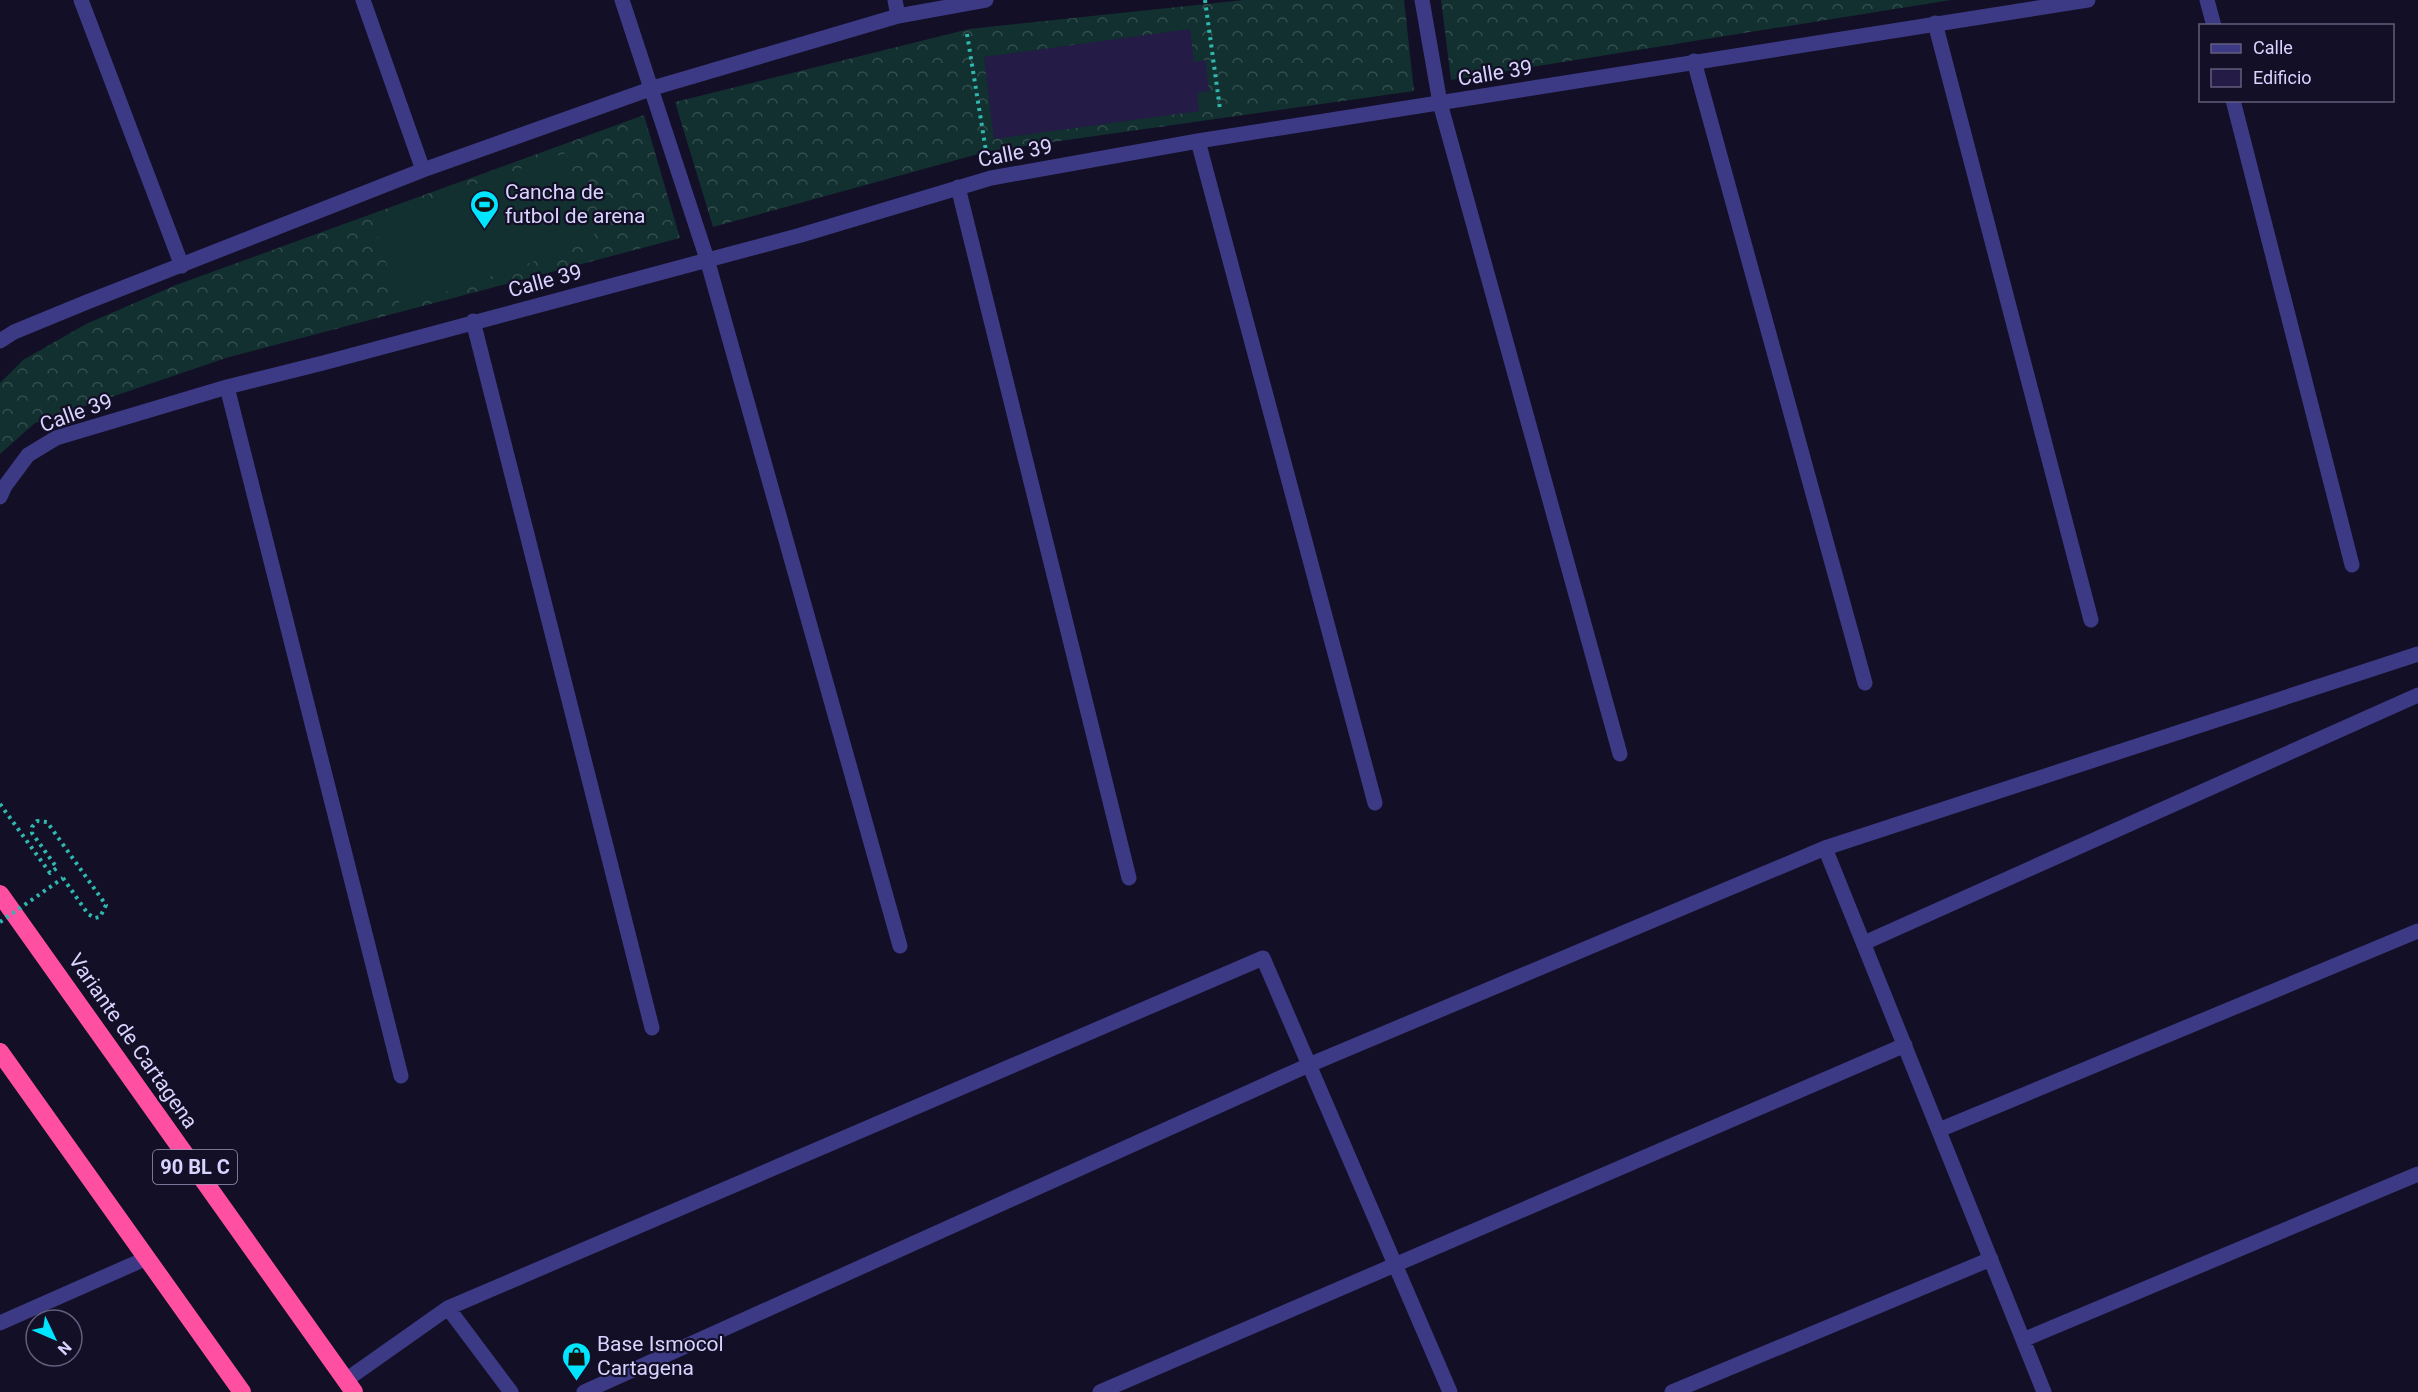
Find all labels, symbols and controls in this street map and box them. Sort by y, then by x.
legend [2199,24,2394,102]
text: Calle [2253,37,2293,58]
street label: Calle 39 [1456,55,1534,91]
text: Edificio [2253,67,2312,88]
street label: Calle 39 [976,134,1054,172]
place label: Cancha de futbol de arena [505,180,646,228]
sports icon: Cancha de futbol de arena [468,188,500,230]
street label: Calle 39 [506,260,584,302]
street label: Calle 39 [37,389,115,437]
street label: Variante de Cartagena [64,949,202,1133]
road number: 90 BL C [153,1150,237,1184]
north arrow [24,1308,84,1368]
place label: Base Ismocol Cartagena [597,1332,724,1380]
text: N [54,1337,75,1359]
shop icon: Base Ismocol Cartagena [560,1340,592,1382]

